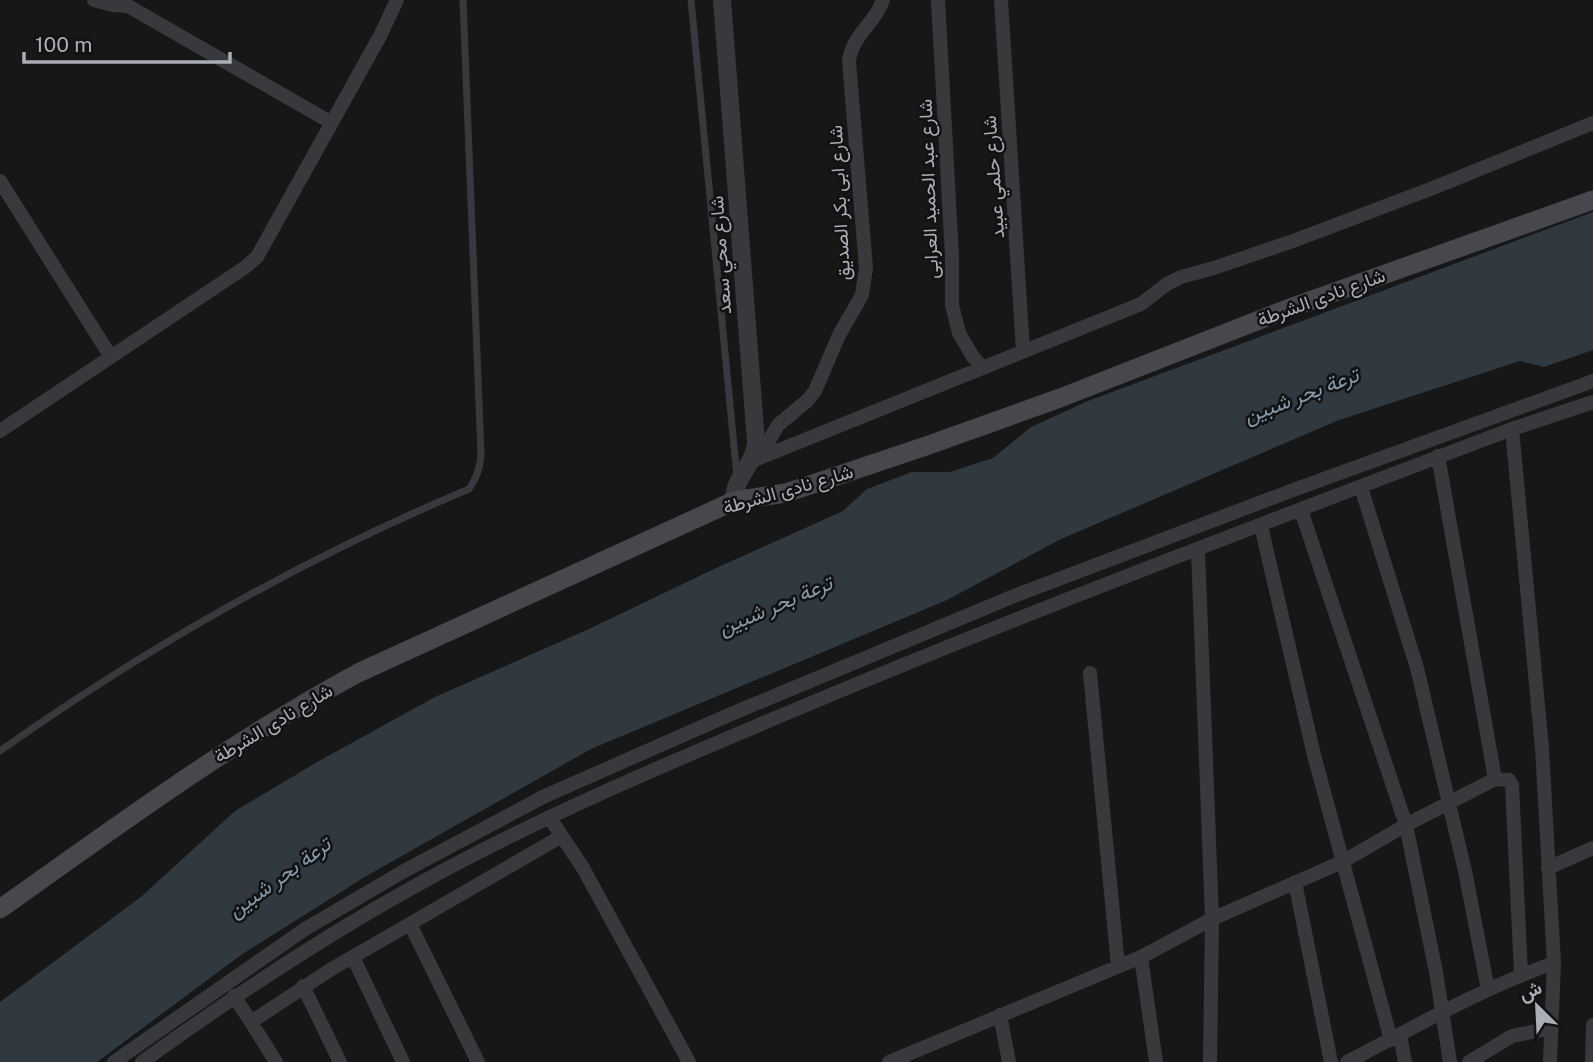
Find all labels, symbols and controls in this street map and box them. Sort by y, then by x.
scale bar [24,21,231,65]
text: 100 m [35,32,92,57]
street label: شارع عبد الحميد العرابى [914,98,944,279]
street label: شارع حلمي عبيد [978,114,1013,239]
street label: شارع ابى بكر الصديق [824,125,856,281]
street label: شارع محي سعد [705,195,740,315]
street label: شارع نادى الشرطة [1254,264,1389,332]
water label: ترعة بحر شبين [1240,361,1365,429]
street label: شارع نادى الشرطة [720,460,856,520]
water label: ترعة بحر شبين [714,569,838,641]
street label: شارع نادى الشرطة [210,679,337,769]
water label: ترعة بحر شبين [223,830,338,923]
north arrow [1502,971,1572,1041]
text: ش [1515,976,1546,1006]

